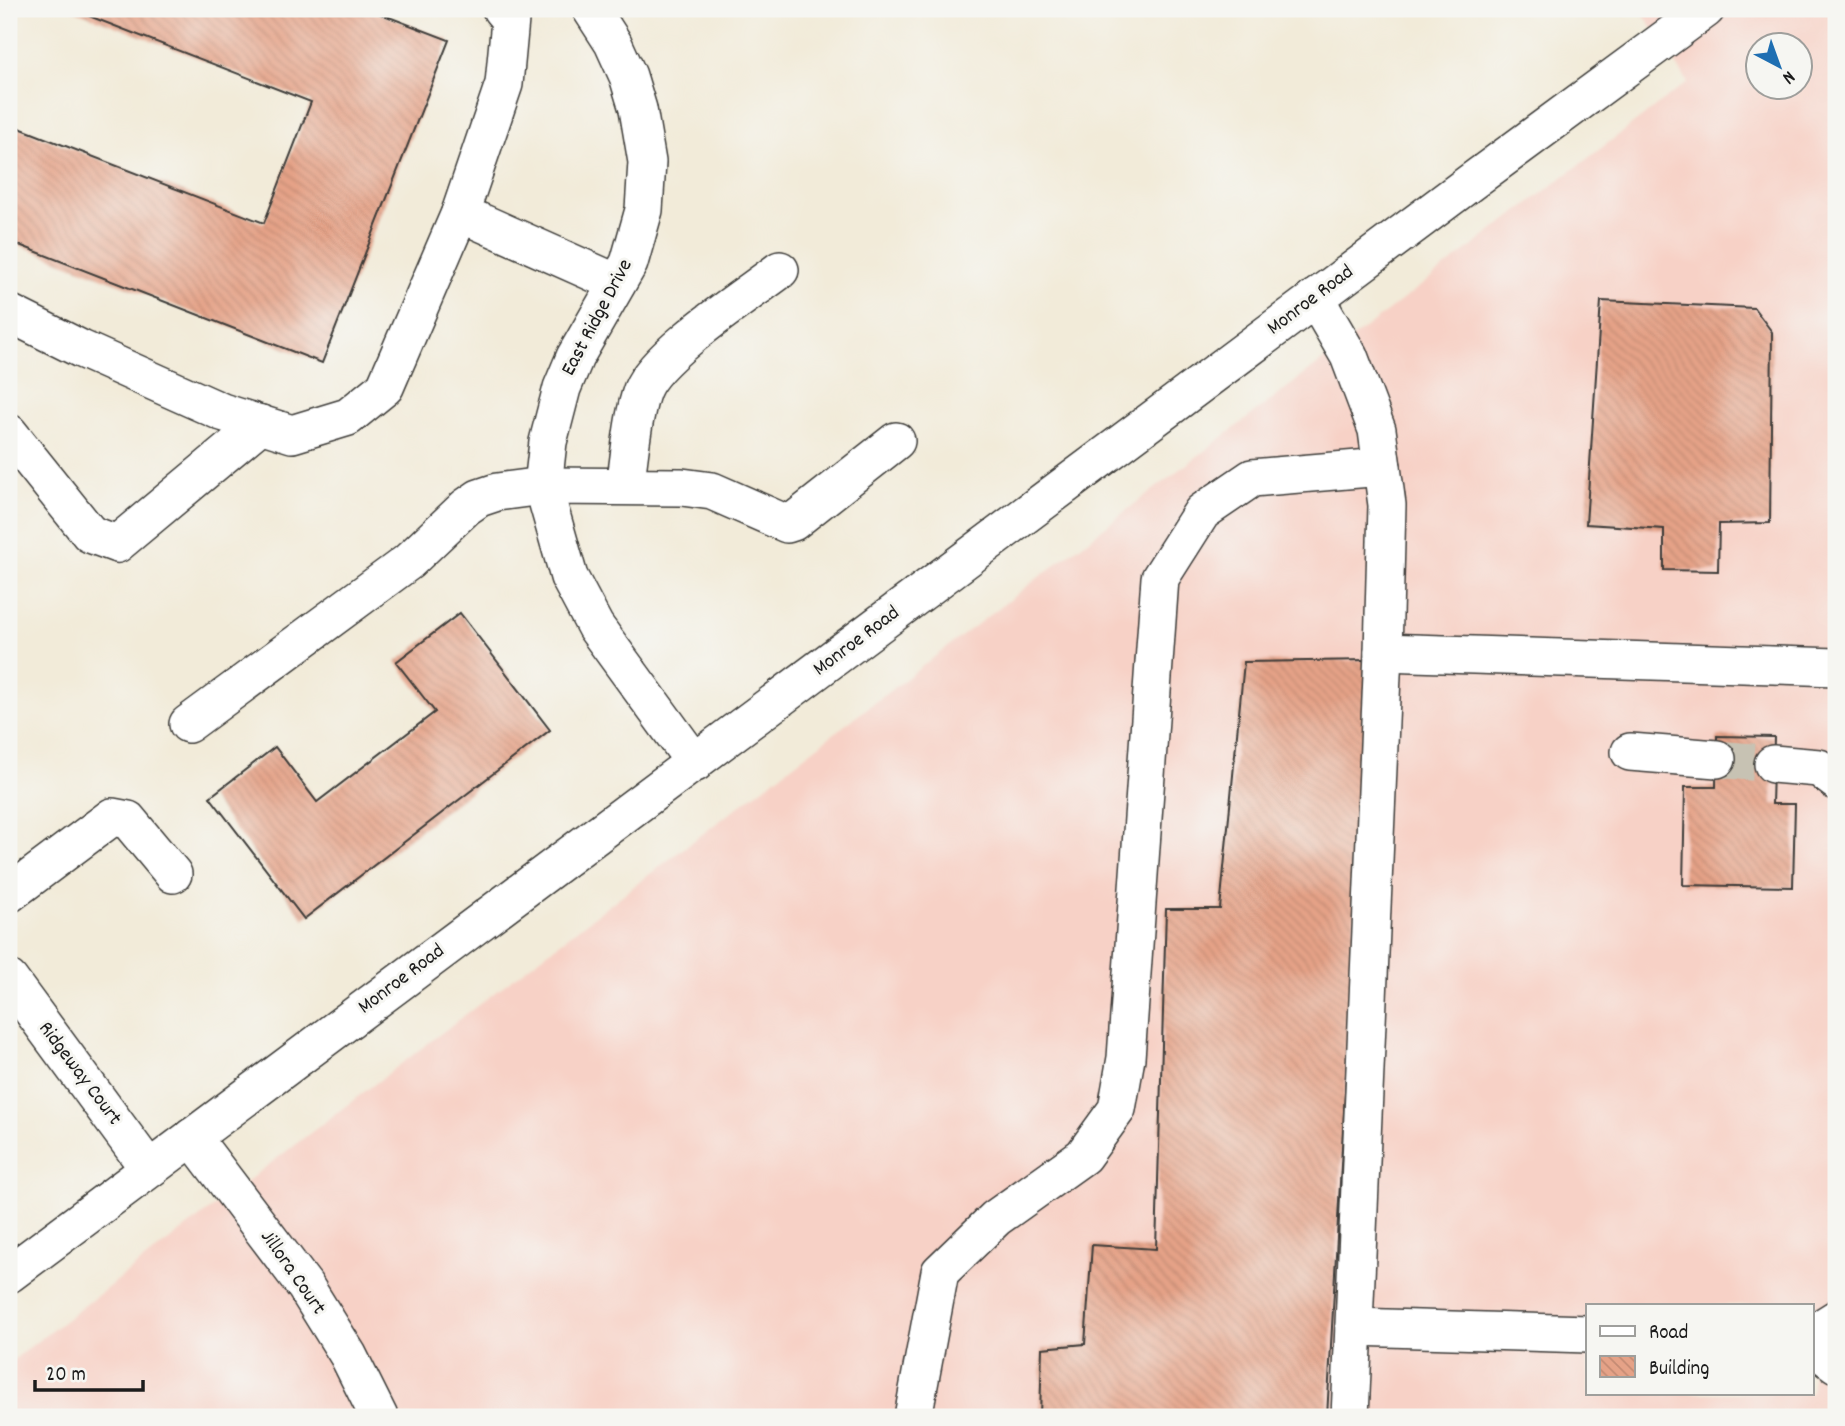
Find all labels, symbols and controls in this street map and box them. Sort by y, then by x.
north arrow [1744,32,1814,102]
text: N [1775,63,1800,89]
street label: East Ridge Drive [555,254,641,382]
street label: Monroe Road [1261,258,1361,344]
street label: Monroe Road [807,599,907,685]
street label: Monroe Road [352,937,452,1023]
street label: Ridgeway Court [30,1016,128,1132]
street label: Jillora Court [252,1224,332,1322]
legend [1586,1304,1814,1394]
text: Road [1649,1319,1688,1349]
scale bar [35,1349,144,1393]
text: Building [1649,1355,1709,1385]
text: 20 m [46,1361,86,1391]

